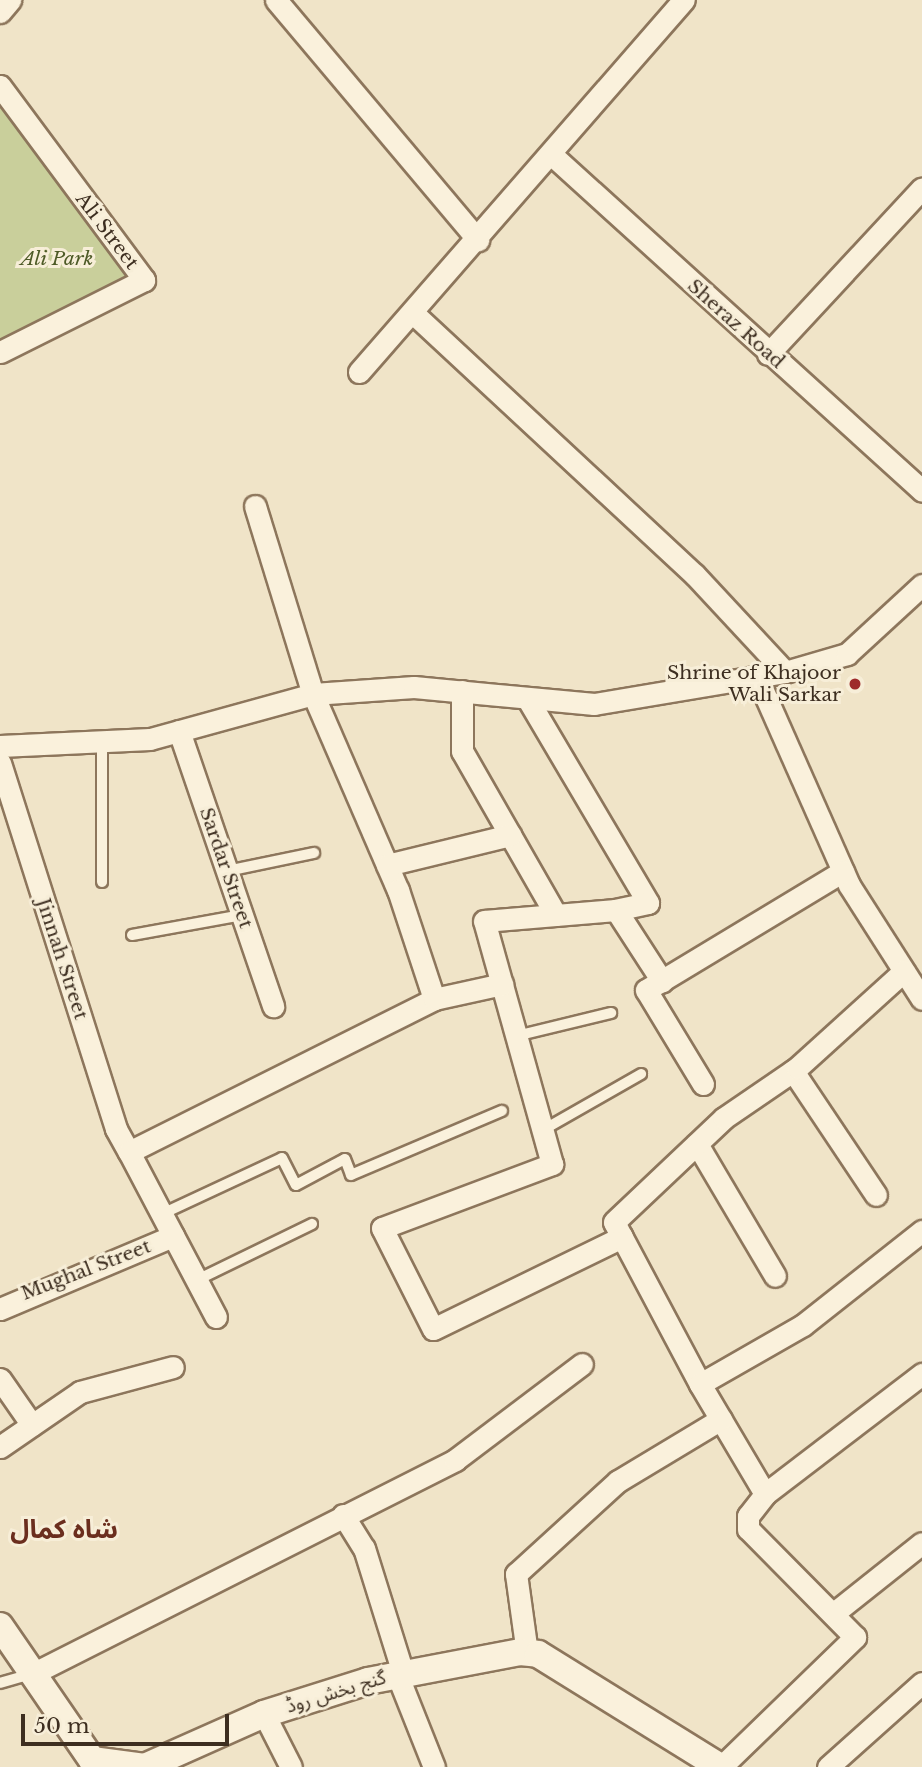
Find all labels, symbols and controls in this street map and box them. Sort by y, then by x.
street label: Ali Street [71,188,143,274]
park label: Ali Park [21,248,93,270]
street label: Sheraz Road [683,275,789,373]
place label: Shrine of Khajoor Wali Sarkar [667,662,841,706]
marker: Shrine of Khajoor Wali Sarkar [847,676,863,692]
street label: Sardar Street [195,804,257,932]
street label: Jinnah Street [32,896,92,1022]
street label: Mughal Street [18,1235,154,1305]
district label: شاہ کمال [10,1514,118,1546]
street label: گنج بخش روڈ [283,1666,389,1718]
scale bar [24,1700,233,1744]
text: 50 m [34,1713,89,1739]

